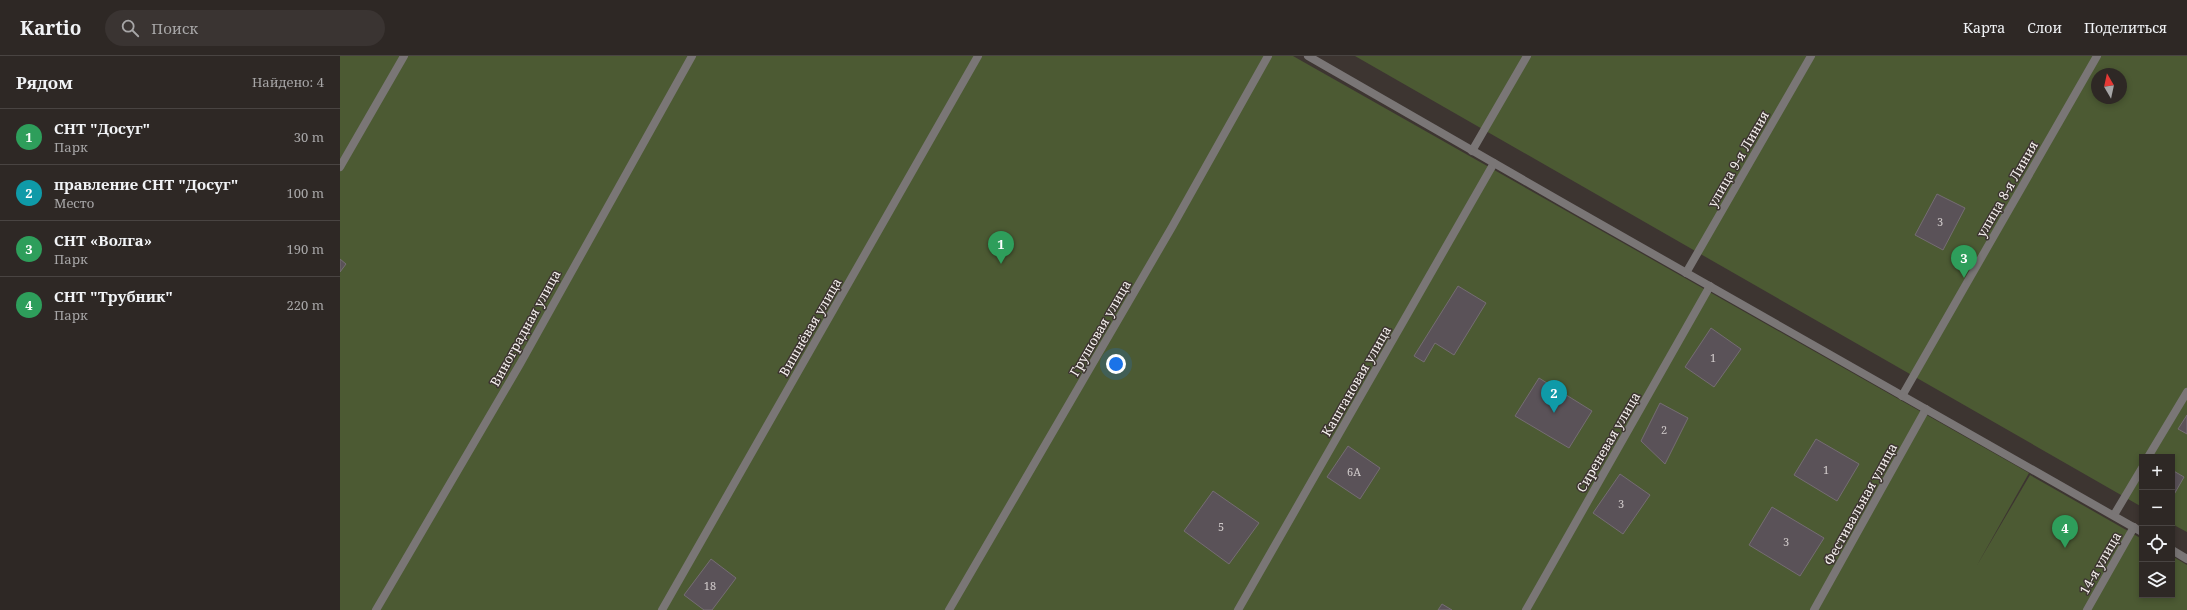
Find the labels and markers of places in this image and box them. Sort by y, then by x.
pin: 1 [988,231,1014,264]
pin: 3 [1951,245,1977,278]
pin: 2 [1541,380,1567,413]
pin: 4 [2052,515,2078,548]

